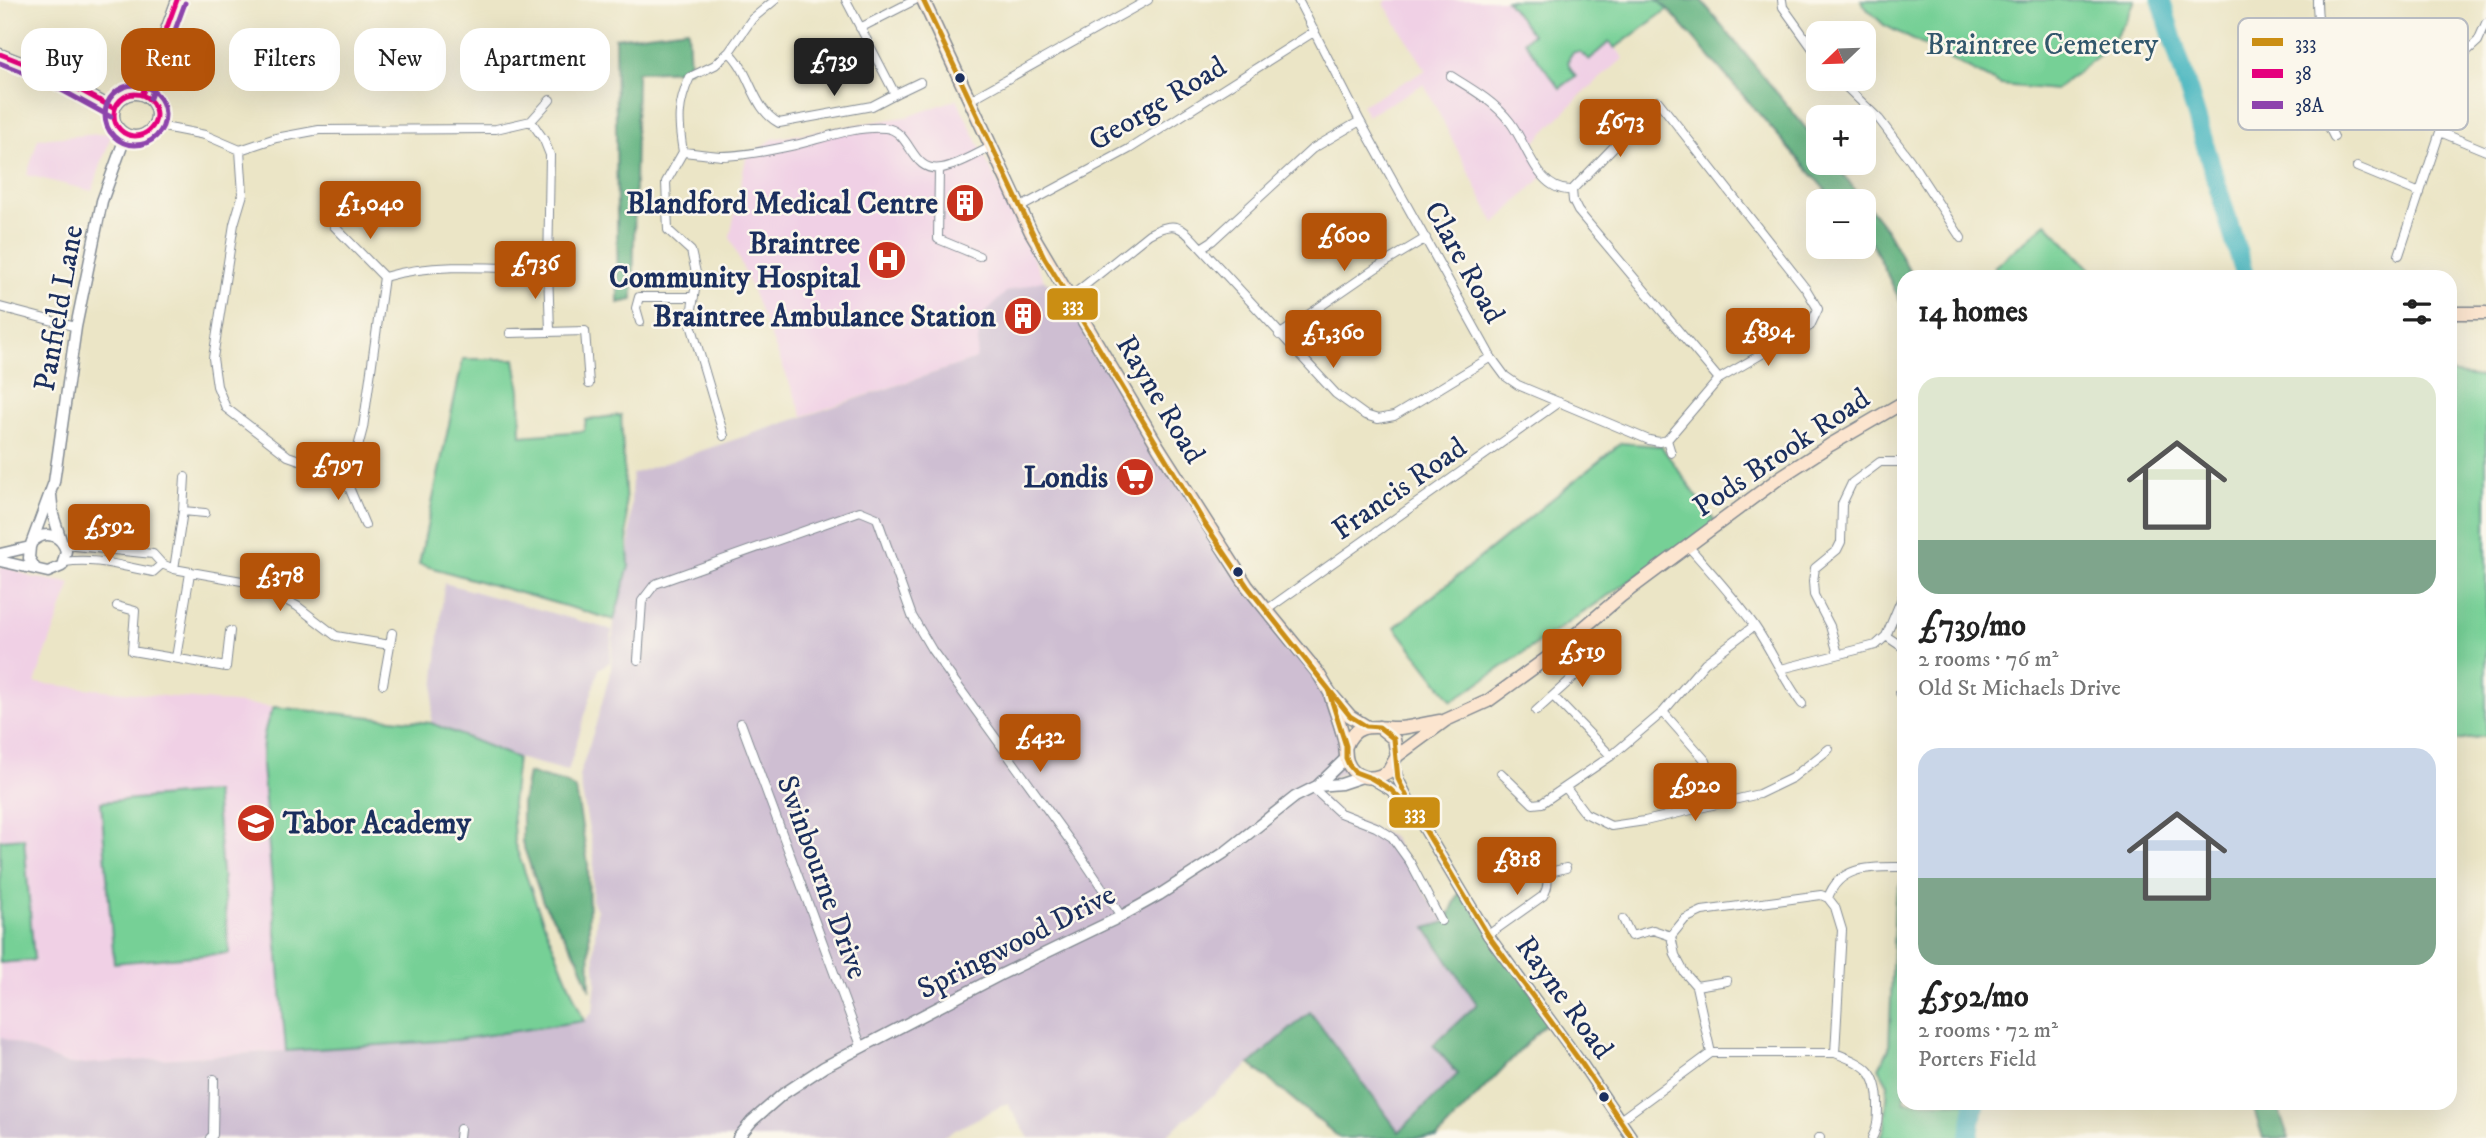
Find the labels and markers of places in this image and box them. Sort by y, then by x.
pin: £739 [793,38,875,98]
unlabelled marker [953,71,967,85]
pin: £673 [1579,100,1661,159]
pin: £1,040 [313,182,427,241]
building icon: Blandford Medical Centre [944,182,986,224]
place label: Blandford Medical Centre [626,186,939,223]
pin: £600 [1303,214,1385,273]
place label: Braintree Community Hospital [609,226,861,297]
hospital icon: Braintree Community Hospital [866,239,908,281]
pin: £736 [494,242,576,301]
building icon: Braintree Ambulance Station [1002,295,1044,337]
place label: Braintree Ambulance Station [653,299,996,336]
pin: £894 [1727,308,1809,368]
pin: £1,360 [1276,310,1390,370]
pin: £797 [297,442,379,502]
supermarket icon: Londis [1114,456,1156,498]
place label: Londis [1023,460,1108,497]
pin: £592 [68,504,150,564]
pin: £378 [239,554,321,613]
unlabelled marker [1231,565,1245,579]
pin: £519 [1541,630,1623,689]
pin: £432 [999,714,1081,774]
pin: £920 [1654,764,1736,823]
school or university icon: Tabor Academy [235,802,277,844]
place label: Tabor Academy [282,806,471,843]
pin: £818 [1476,838,1558,897]
unlabelled marker [1597,1090,1611,1104]

